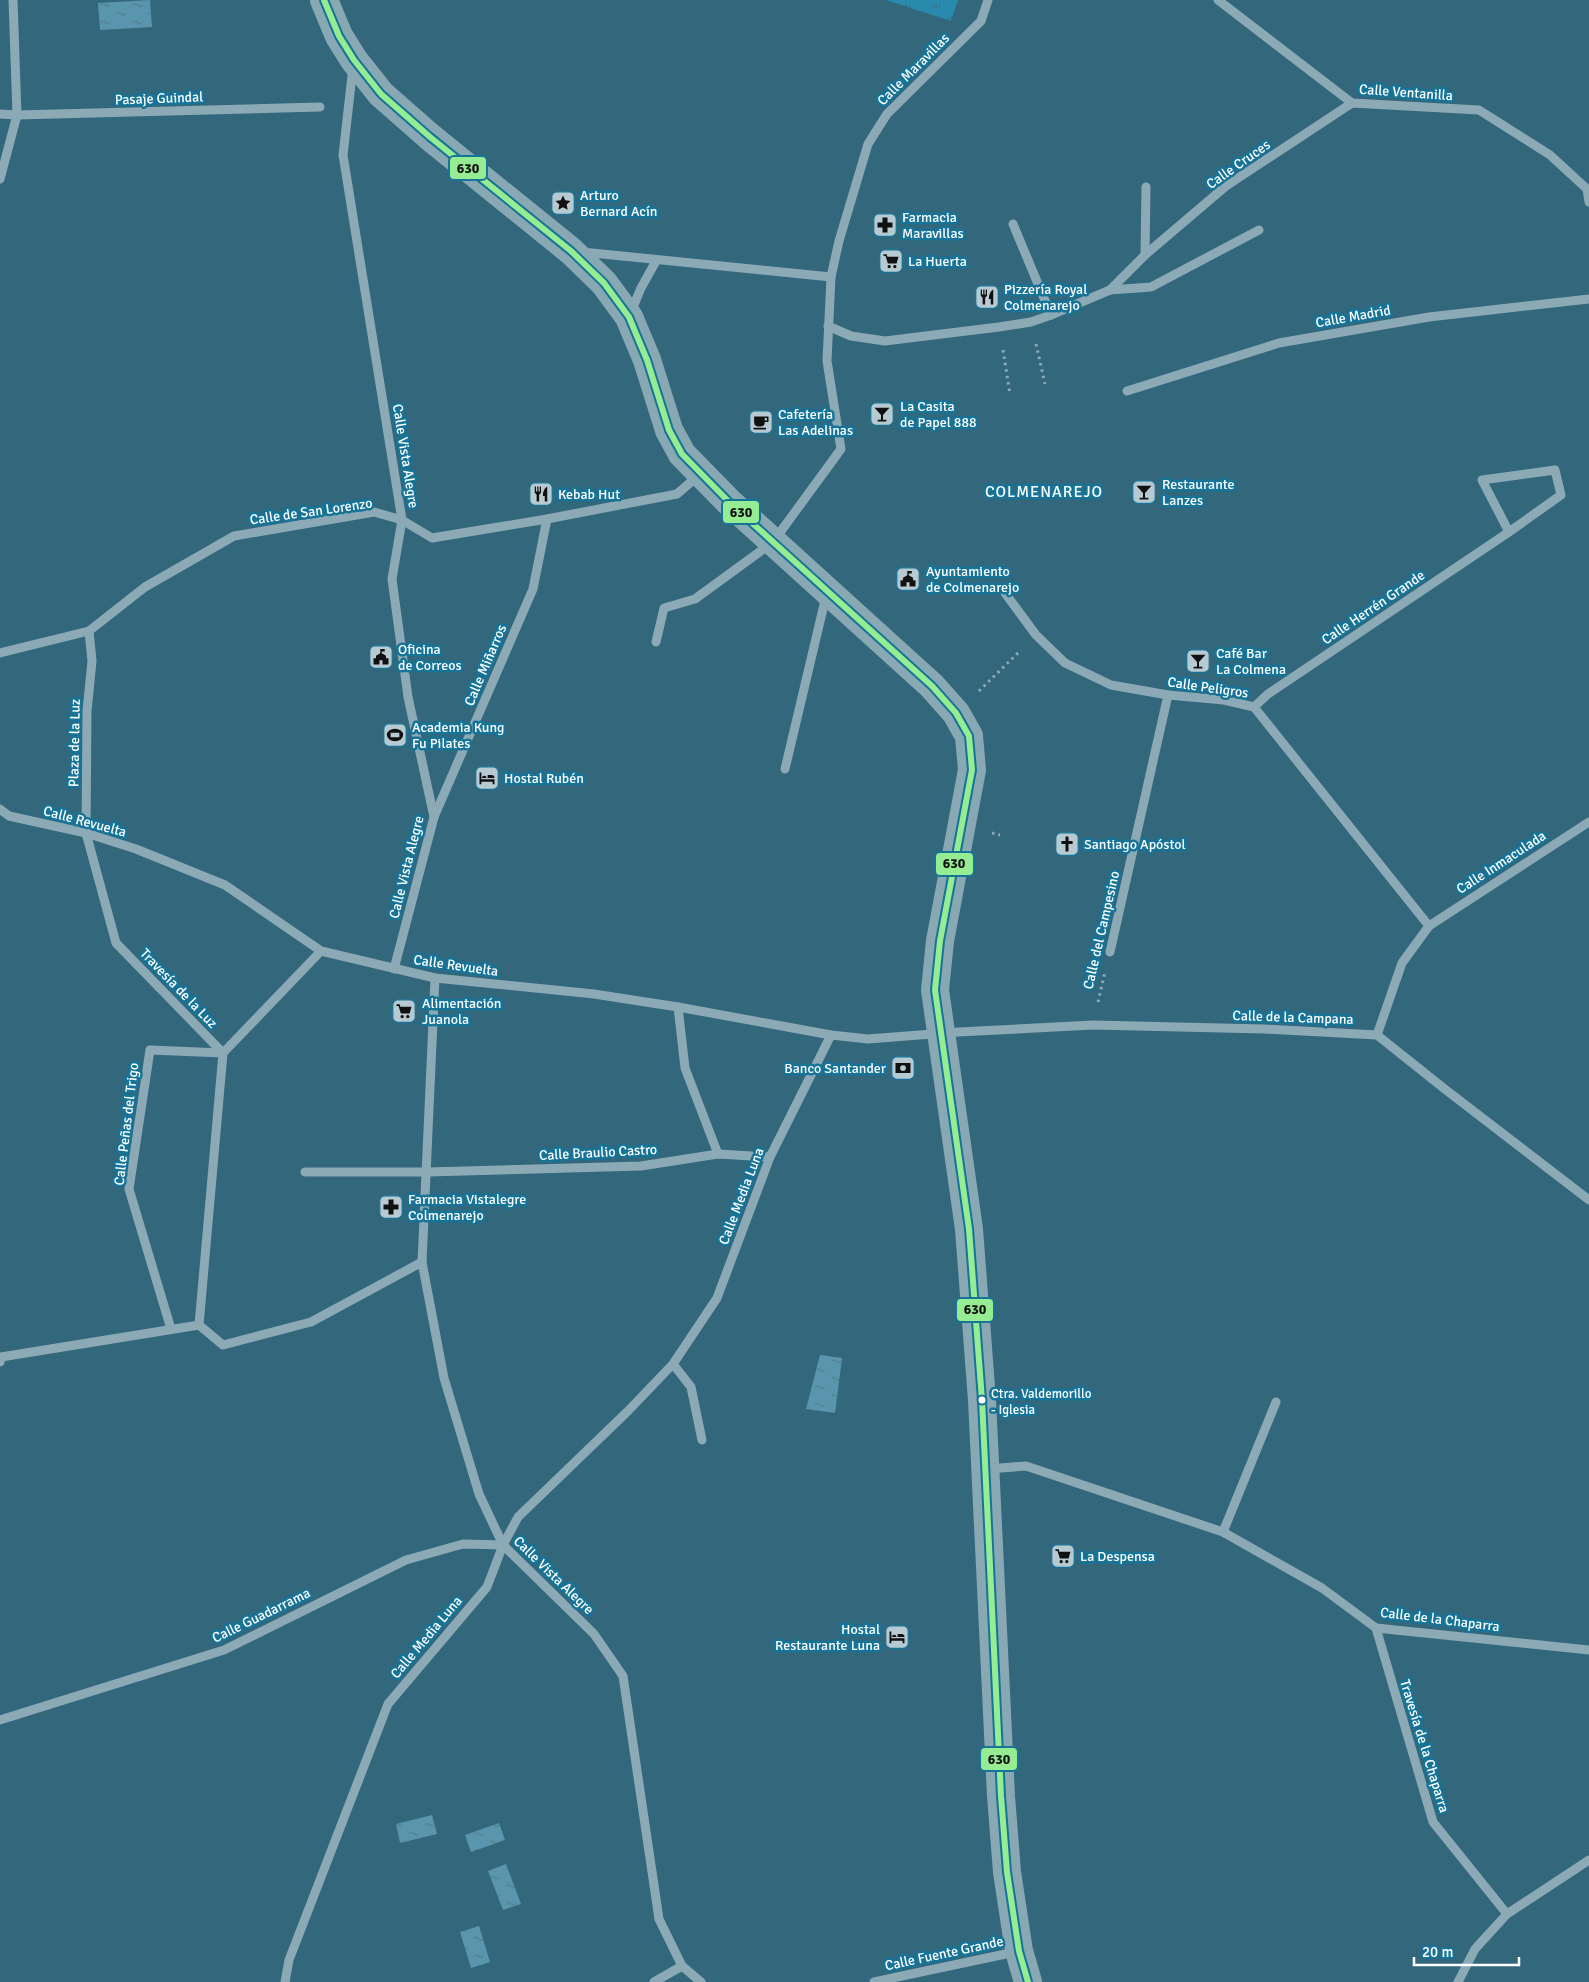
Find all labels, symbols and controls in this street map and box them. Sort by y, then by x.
street label: Calle Maravillas [874,30,953,109]
street label: Calle Ventanilla [1358,81,1453,104]
street label: Pasaje Guindal [114,88,204,109]
street label: Calle Cruces [1203,136,1274,193]
line badge: 630 [449,156,487,180]
text: 630 [457,160,480,177]
place label: Arturo Bernard Acín [580,187,658,220]
place icon: Arturo Bernard Acín [550,190,576,216]
place label: Farmacia Maravillas [902,209,964,242]
pharmacy icon: Farmacia Maravillas [872,212,898,238]
supermarket icon: La Huerta [878,248,904,274]
place label: La Huerta [908,253,967,270]
place label: Pizzería Royal Colmenarejo [1004,281,1087,314]
restaurant icon: Pizzería Royal Colmenarejo [974,284,1000,310]
street label: Calle Madrid [1314,302,1392,331]
place label: La Casita de Papel 888 [900,398,977,431]
bar icon: La Casita de Papel 888 [869,401,895,427]
street label: Calle Vista Alegre [389,403,422,509]
place label: Cafetería Las Adelinas [778,406,853,439]
cafe icon: Cafetería Las Adelinas [748,409,774,435]
place label: Restaurante Lanzes [1162,476,1235,509]
bar icon: Restaurante Lanzes [1131,479,1157,505]
restaurant icon: Kebab Hut [528,481,554,507]
district label: COLMENAREJO [985,482,1103,502]
place label: Kebab Hut [558,486,620,503]
street label: Calle de San Lorenzo [249,494,373,529]
line badge: 630 [722,500,760,524]
text: 630 [730,504,753,521]
place label: Ayuntamiento de Colmenarejo [926,563,1019,596]
public building icon: Ayuntamiento de Colmenarejo [895,566,921,592]
street label: Calle Herrén Grande [1318,567,1428,648]
street label: Calle Miñarros [461,622,510,708]
place label: Oficina de Correos [398,641,462,674]
public building icon: Oficina de Correos [368,644,394,670]
place label: Café Bar La Colmena [1216,645,1286,678]
bar icon: Café Bar La Colmena [1185,648,1211,674]
street label: Calle Peligros [1166,673,1249,702]
street label: Plaza de la Luz [65,699,84,787]
place label: Academia Kung Fu Pilates [412,719,504,752]
sports icon: Academia Kung Fu Pilates [382,722,408,748]
hotel icon: Hostal Rubén [474,765,500,791]
place label: Hostal Rubén [504,770,584,787]
street label: Calle Revuelta [41,802,128,841]
street label: Calle Vista Alegre [386,814,427,920]
street label: Calle Inmaculada [1453,827,1549,898]
church icon: Santiago Apóstol [1054,831,1080,857]
place label: Santiago Apóstol [1084,836,1186,853]
line badge: 630 [935,852,974,876]
text: 630 [943,855,966,872]
street label: Calle del Campesino [1080,869,1123,991]
street label: Travesía de la Luz [136,945,221,1032]
street label: Calle Revuelta [412,951,499,980]
place label: Alimentación Juanola [422,995,501,1028]
supermarket icon: Alimentación Juanola [391,998,417,1024]
street label: Calle de la Campana [1232,1007,1354,1028]
bank icon: Banco Santander [890,1055,916,1081]
place label: Banco Santander [784,1060,887,1077]
street label: Calle Peñas del Trigo [111,1062,142,1186]
street label: Calle Braulio Castro [538,1141,658,1164]
street label: Calle Media Luna [715,1145,768,1247]
place label: Farmacia Vistalegre Colmenarejo [408,1191,526,1224]
pharmacy icon: Farmacia Vistalegre Colmenarejo [378,1194,404,1220]
line badge: 630 [956,1298,994,1322]
text: 630 [964,1301,987,1318]
place label: Ctra. Valdemorillo - Iglesia [991,1386,1092,1418]
marker: Ctra. Valdemorillo - Iglesia [977,1395,987,1405]
street label: Calle Vista Alegre [510,1533,597,1618]
supermarket icon: La Despensa [1050,1543,1076,1569]
place label: La Despensa [1080,1548,1155,1565]
street label: Calle Guadarrama [209,1584,313,1647]
street label: Calle Media Luna [387,1593,466,1682]
street label: Calle de la Chaparra [1379,1604,1501,1635]
place label: Hostal Restaurante Luna [775,1621,880,1654]
hotel icon: Hostal Restaurante Luna [884,1624,910,1650]
street label: Travesía de la Chaparra [1396,1678,1453,1815]
line badge: 630 [980,1747,1018,1771]
text: 630 [988,1751,1011,1768]
street label: Calle Fuente Grande [883,1933,1005,1974]
scale bar [1414,1934,1519,1966]
text: 20 m [1422,1943,1453,1961]

